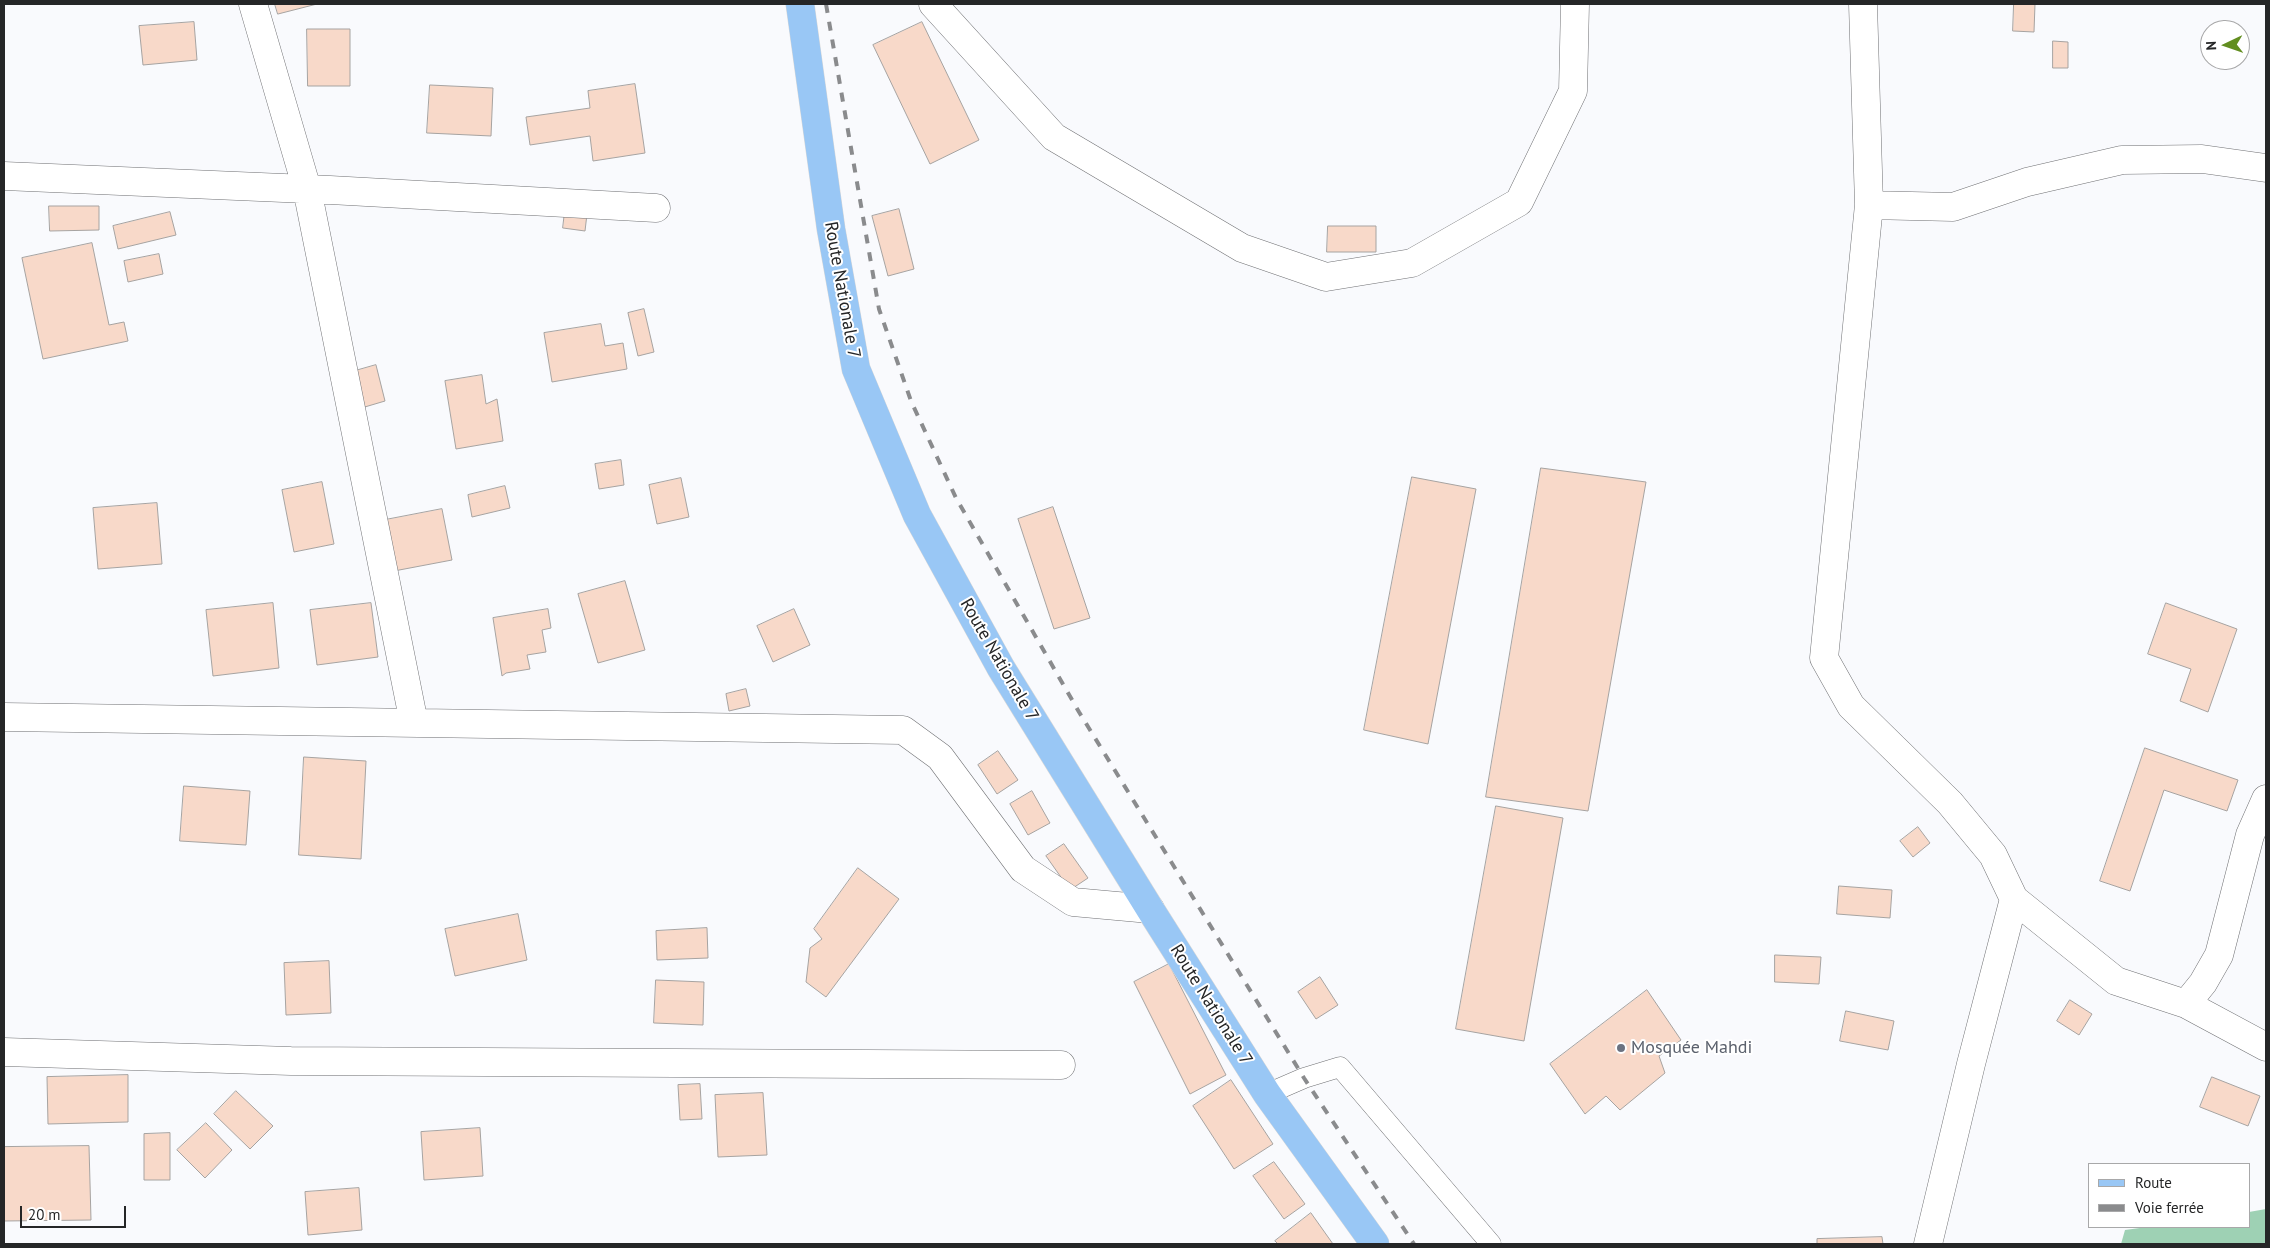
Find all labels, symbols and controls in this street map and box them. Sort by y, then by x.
north arrow [2200,20,2250,70]
text: N [2202,41,2220,51]
street label: Route Nationale 7 [819,220,865,360]
street label: Route Nationale 7 [955,595,1043,725]
street label: Route Nationale 7 [1165,941,1257,1069]
place label: Mosquée Mahdi [1631,1037,1752,1059]
marker: Mosquée Mahdi [1615,1042,1627,1054]
legend [2088,1163,2250,1228]
text: Route [2135,1173,2172,1192]
scale bar [22,1196,129,1228]
text: Voie ferrée [2135,1198,2204,1217]
text: 20 m [28,1205,61,1224]

